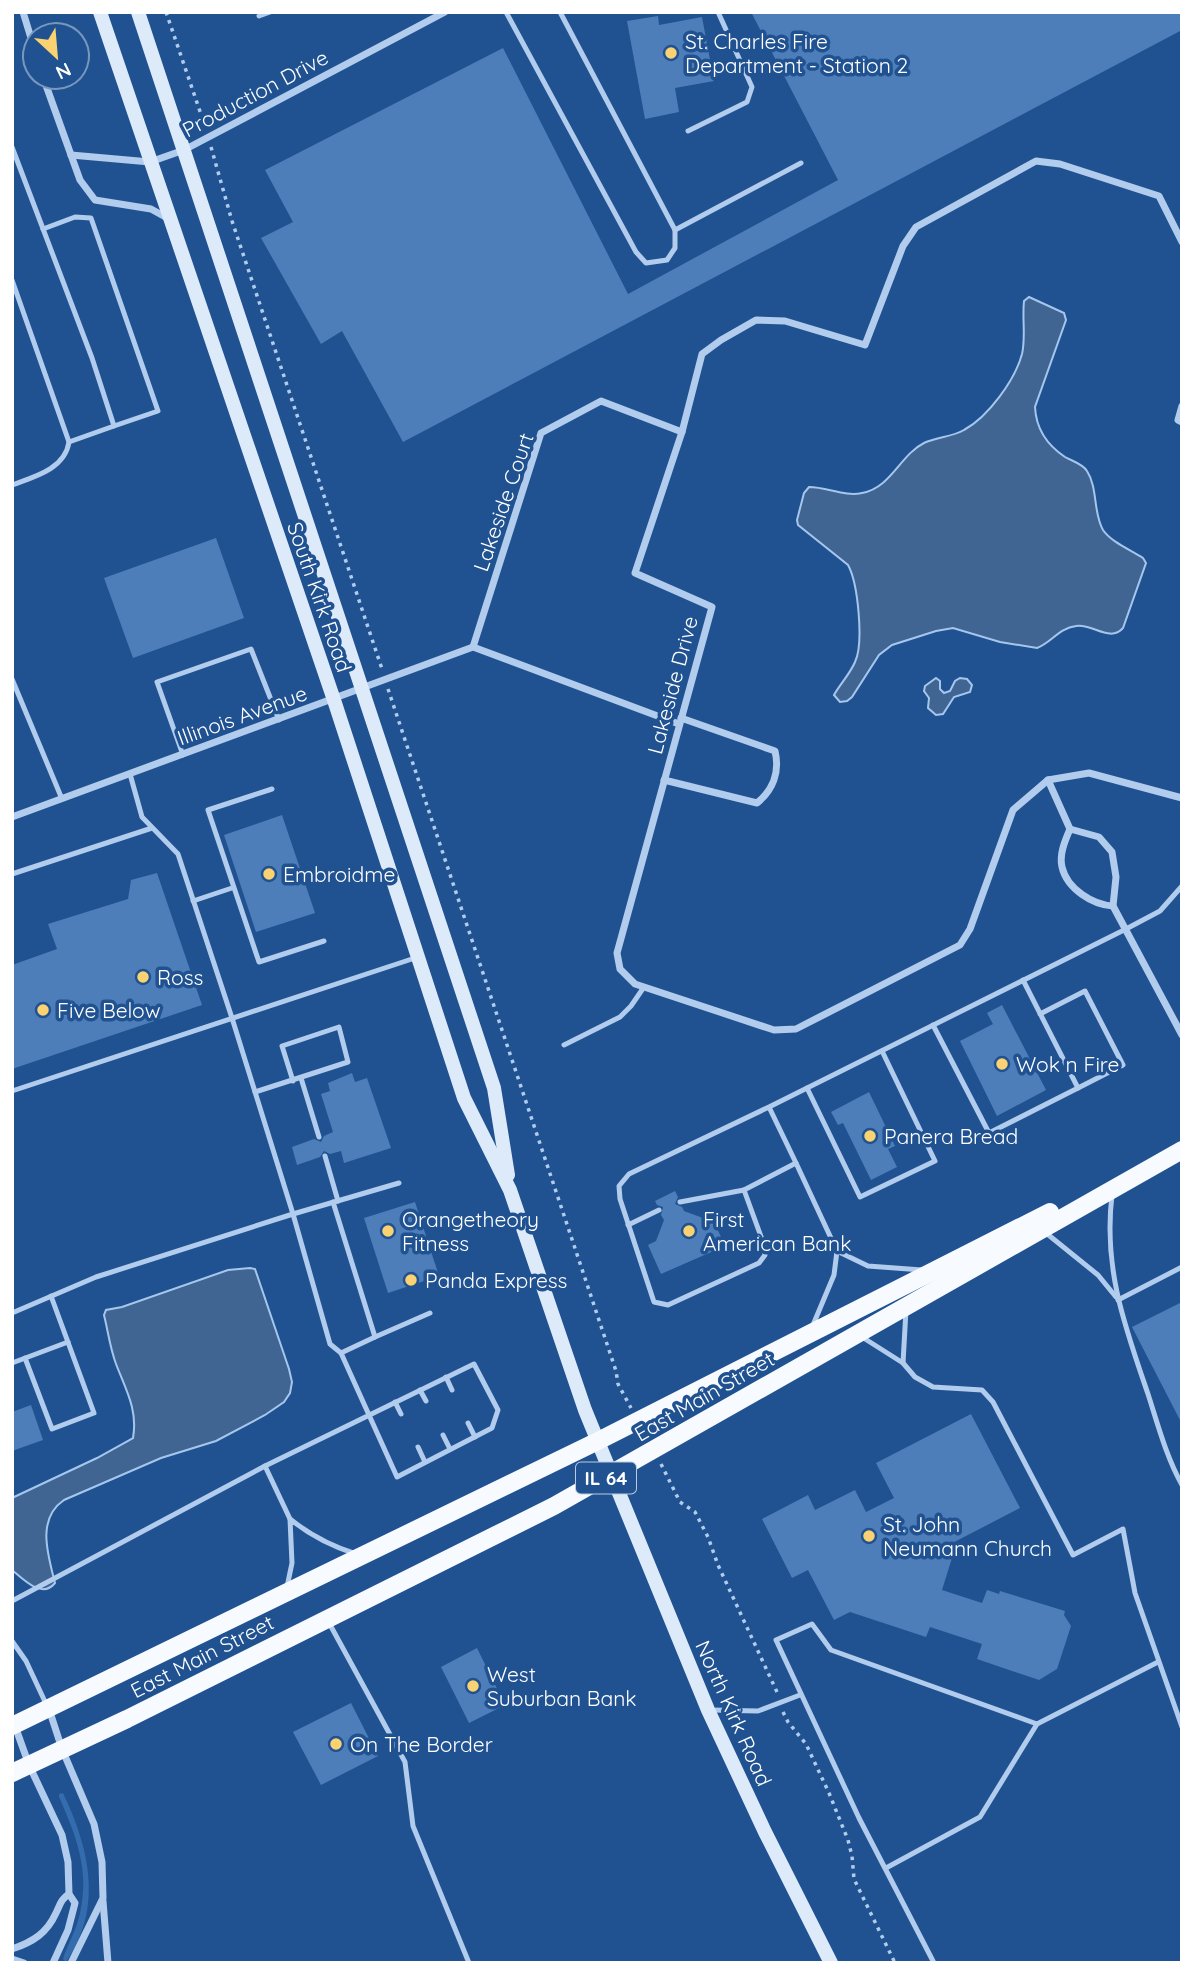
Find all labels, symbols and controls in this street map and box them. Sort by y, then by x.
north arrow [21,21,91,91]
place label: St. Charles Fire Department - Station 2 [685,28,908,78]
street label: Production Drive [178,44,332,142]
marker: St. Charles Fire Department - Station 2 [663,45,679,61]
text: N [52,57,75,85]
street label: Lakeside Court [467,429,539,575]
street label: South Kirk Road [282,519,358,675]
street label: Lakeside Drive [641,613,703,757]
street label: Illinois Avenue [174,680,310,750]
place label: Embroidme [283,861,395,887]
marker: Embroidme [261,866,277,882]
place label: Ross [157,964,203,990]
marker: Ross [135,969,151,985]
place label: Five Below [57,997,161,1023]
marker: Five Below [35,1002,51,1018]
place label: Wok n Fire [1016,1051,1119,1077]
marker: Wok n Fire [994,1056,1010,1072]
place label: Panera Bread [884,1123,1018,1149]
marker: Panera Bread [862,1128,878,1144]
place label: Orangetheory Fitness [402,1206,539,1256]
place label: First American Bank [703,1206,851,1256]
marker: Orangetheory Fitness [380,1223,396,1239]
marker: First American Bank [681,1223,697,1239]
place label: Panda Express [425,1267,567,1293]
marker: Panda Express [403,1272,419,1288]
street label: East Main Street [629,1345,779,1447]
road number: IL 64 [576,1462,636,1494]
place label: St. John Neumann Church [883,1511,1052,1561]
marker: St. John Neumann Church [861,1528,877,1544]
street label: East Main Street [126,1609,278,1703]
street label: North Kirk Road [690,1636,778,1790]
place label: West Suburban Bank [487,1661,637,1711]
marker: West Suburban Bank [465,1678,481,1694]
place label: On The Border [350,1731,493,1757]
marker: On The Border [328,1736,344,1752]

